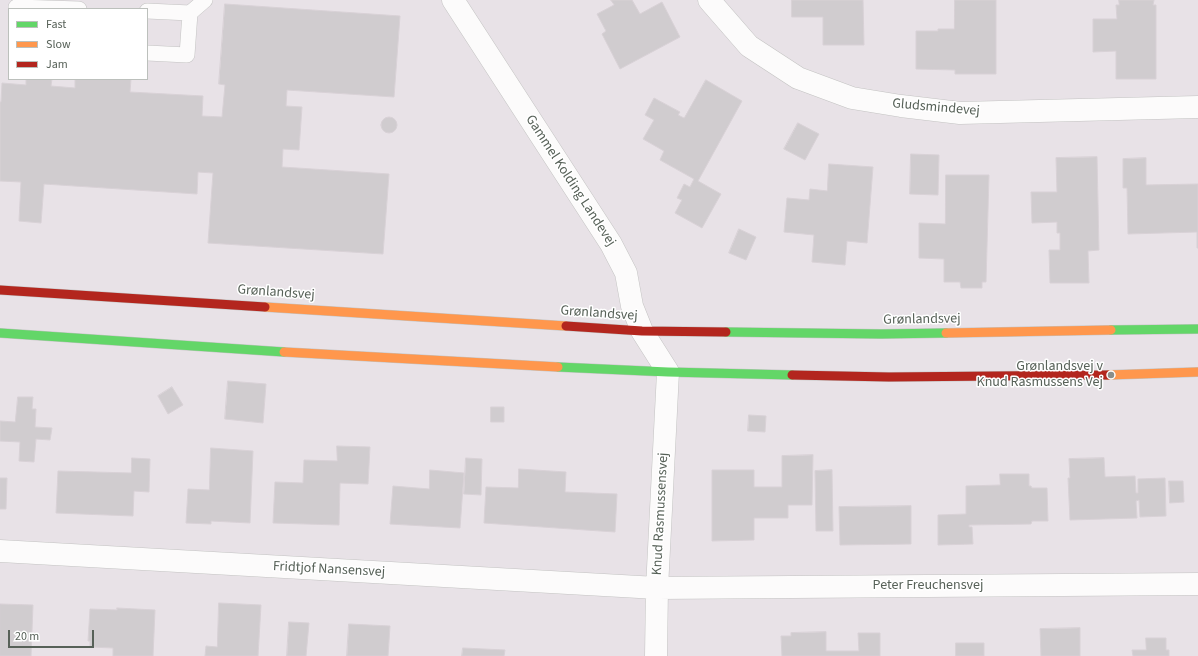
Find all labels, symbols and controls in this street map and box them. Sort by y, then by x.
legend [8,8,148,80]
text: Fast [46,16,66,33]
text: Slow [46,36,71,53]
text: Jam [46,56,68,73]
street label: Gludsmindevej [892,96,980,120]
street label: Gammel Kolding Landevej [521,112,619,250]
street label: Grønlandsvej [237,282,315,304]
street label: Grønlandsvej [560,303,638,325]
street label: Grønlandsvej [883,311,961,329]
place label: Grønlandsvej v Knud Rasmussens Vej [977,359,1103,392]
marker: Grønlandsvej v Knud Rasmussens Vej [1106,370,1116,380]
street label: Knud Rasmussensvej [649,452,673,576]
street label: Fridtjof Nansensvej [272,559,386,581]
street label: Peter Freuchensvej [873,578,983,594]
scale bar [10,622,96,648]
text: 20 m [15,628,39,645]

